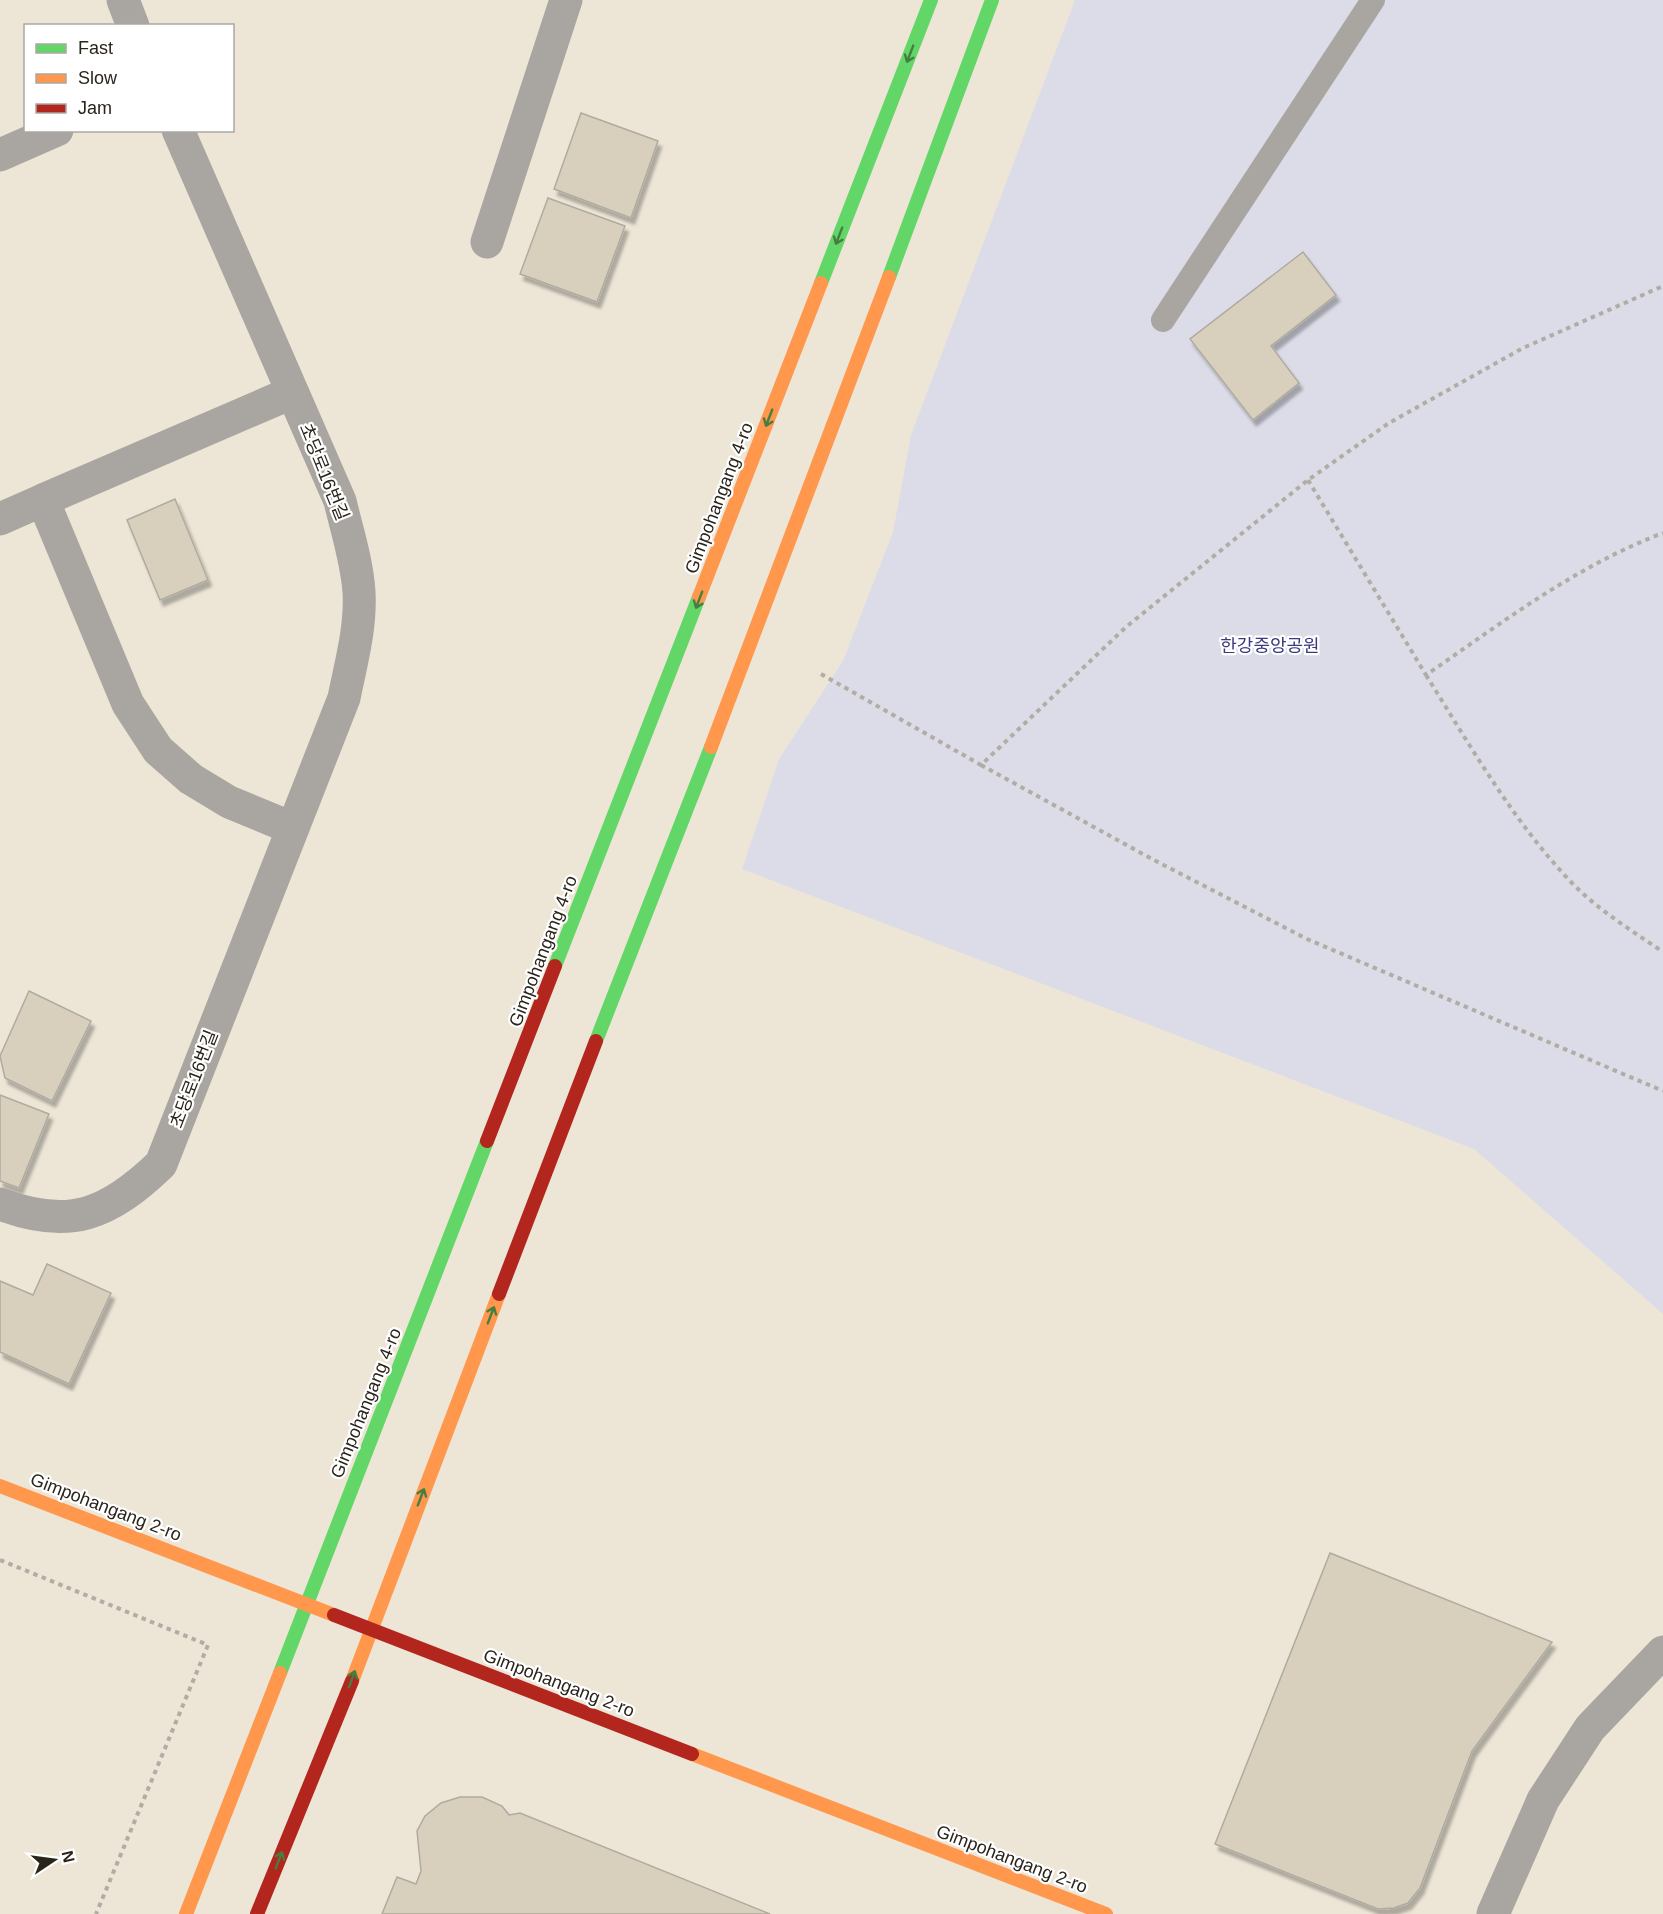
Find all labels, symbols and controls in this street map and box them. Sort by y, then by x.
legend [24,24,234,132]
text: Fast [78,38,113,58]
one-way arrow [904,45,915,63]
text: Slow [78,68,118,88]
text: Jam [78,98,112,118]
one-way arrow [833,226,844,245]
one-way arrow [763,408,774,427]
street label: Gimpohangang 4-ro [681,420,757,576]
street label: 초당로16번길 [295,421,353,523]
one-way arrow [693,590,704,609]
park label: 한강중앙공원 [1220,636,1320,656]
street label: Gimpohangang 4-ro [505,873,581,1029]
street label: 초당로16번길 [166,1027,222,1131]
one-way arrow [486,1306,497,1324]
street label: Gimpohangang 4-ro [327,1325,405,1481]
street label: Gimpohangang 2-ro [28,1469,184,1545]
one-way arrow [417,1488,428,1507]
street label: Gimpohangang 2-ro [481,1645,637,1721]
one-way arrow [348,1670,359,1689]
street label: Gimpohangang 2-ro [934,1821,1090,1897]
north arrow [24,1830,84,1890]
text: N [59,1849,78,1864]
one-way arrow [274,1851,285,1870]

